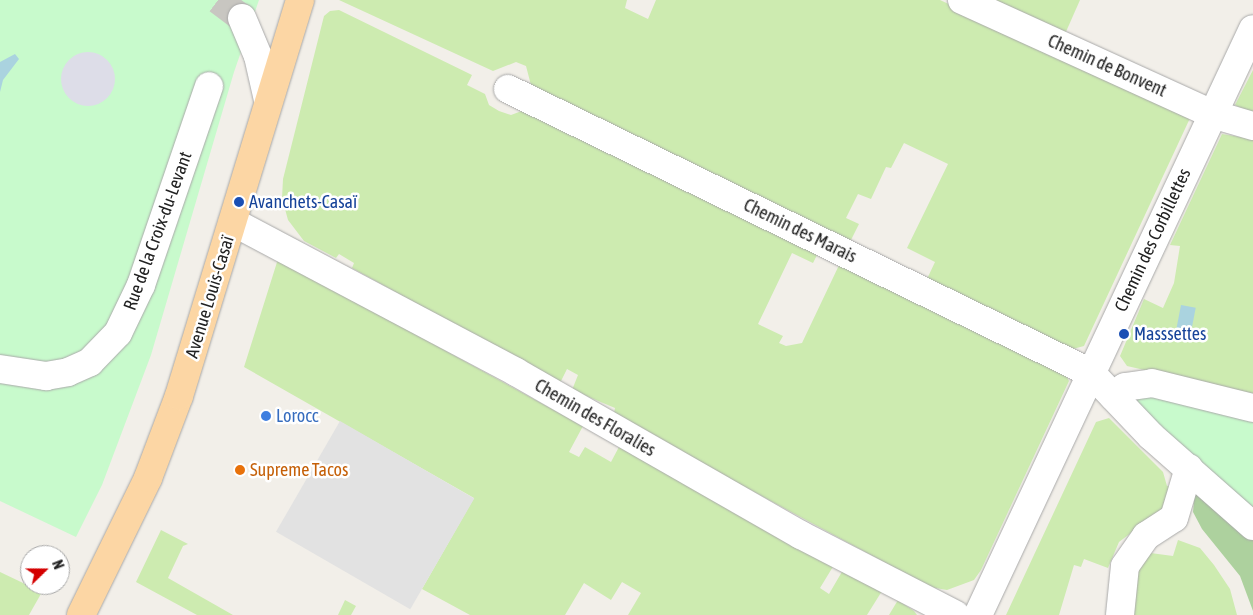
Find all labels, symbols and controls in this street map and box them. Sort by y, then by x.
street label: Chemin de Bonvent [1044,30,1170,102]
street label: Rue de la Croix-du-Levant [119,149,197,313]
street label: Chemin des Corbillettes [1110,165,1196,315]
place label: Avanchets-Casaï [249,191,357,213]
street label: Chemin des Marais [740,194,860,268]
marker: Avanchets-Casaï [233,196,245,208]
street label: Avenue Louis-Casaï [181,233,239,361]
place label: Masssettes [1134,323,1206,345]
marker: Masssettes [1118,328,1130,340]
street label: Chemin des Floralies [531,375,659,461]
place label: Lorocc [276,405,319,427]
marker: Lorocc [260,410,272,422]
place label: Supreme Tacos [250,459,348,481]
marker: Supreme Tacos [234,464,246,476]
north arrow [20,545,70,595]
text: N [49,558,67,572]

